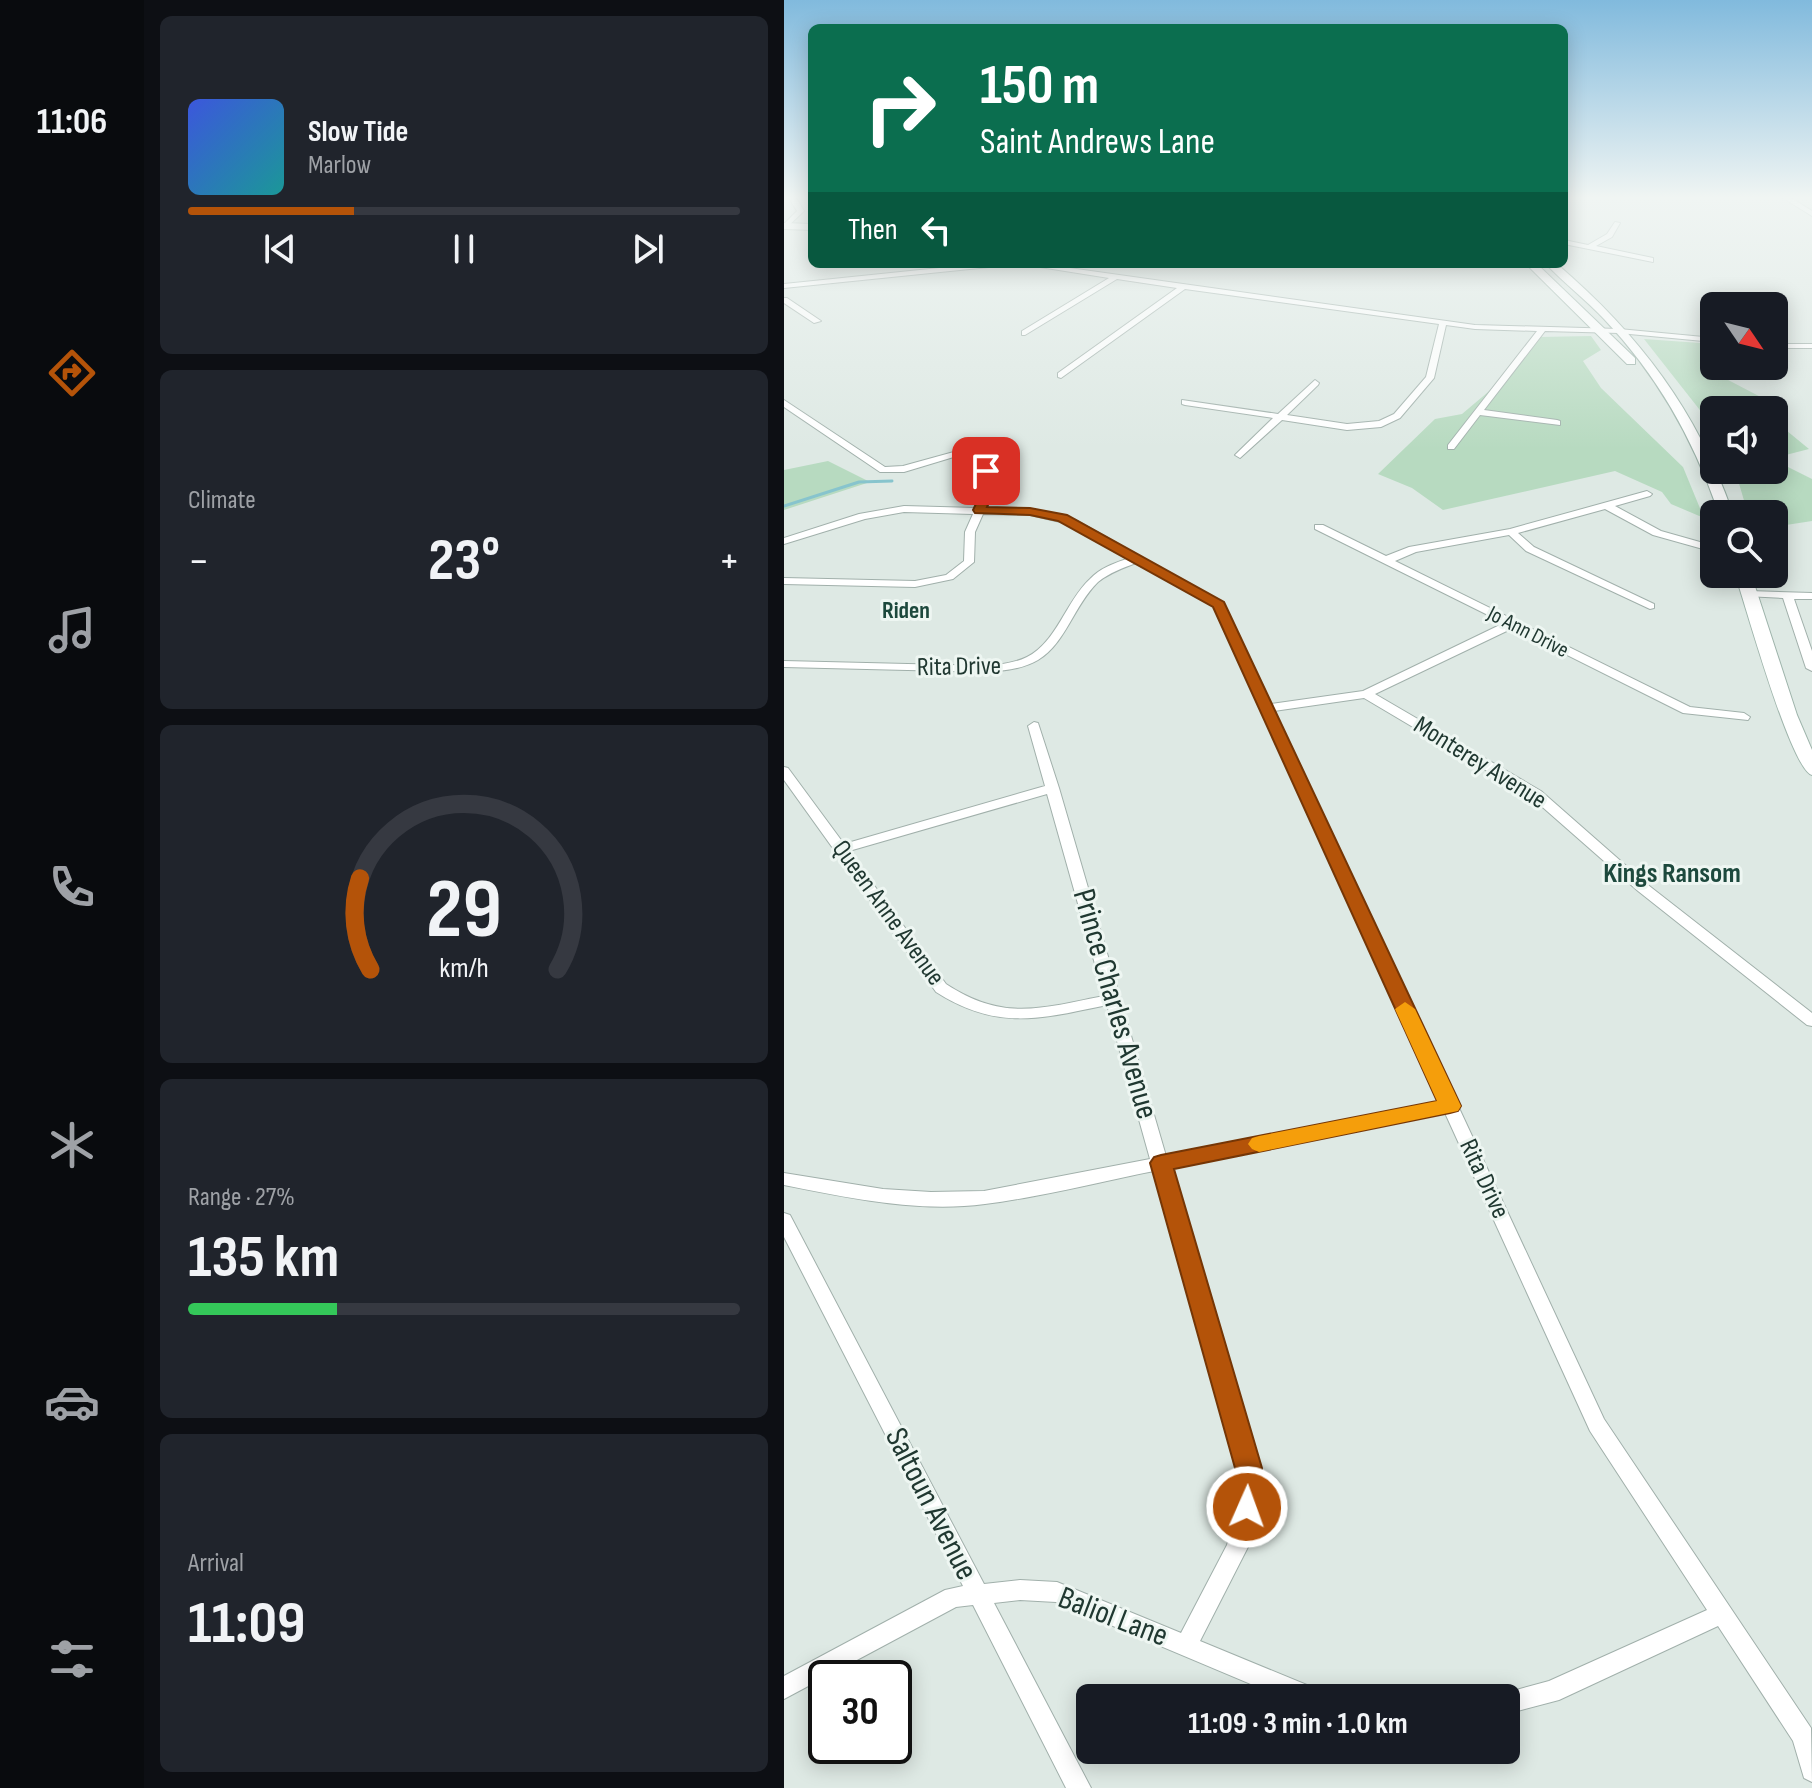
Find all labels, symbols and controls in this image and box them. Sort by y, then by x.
text: 150 m [980,53,1099,120]
icon: right [848,56,952,160]
text: 11:06 [37,101,107,144]
text: Slow Tide [308,114,408,150]
text: Saint Andrews Lane [980,121,1215,164]
text: Marlow [308,150,371,181]
icon: left [914,208,958,252]
text: Then [848,212,898,248]
icon: previous [258,227,302,271]
icon: pause [442,227,486,271]
icon: next [626,227,670,271]
north arrow [1700,292,1788,380]
map controls [1700,292,1788,588]
icon: directions [44,345,100,401]
button: sound [1700,396,1788,484]
pin [952,437,1020,505]
icon: arrive [964,449,1008,493]
text: Climate [188,485,256,516]
button: search [1700,500,1788,588]
text: 23° [428,525,500,597]
text: − [188,535,210,588]
text: + [718,535,740,588]
district label: Riden [882,596,930,625]
street label: Jo Ann Drive [1482,600,1573,664]
icon: music [44,602,100,658]
street label: Rita Drive [917,651,1001,683]
street label: Monterey Avenue [1408,710,1552,816]
street label: Queen Anne Avenue [825,834,951,992]
district label: Kings Ransom [1603,857,1741,890]
icon: phone [44,859,100,915]
text: 29 [426,861,502,961]
street label: Prince Charles Avenue [1064,885,1166,1123]
text: km/h [439,951,489,986]
icon: climate [44,1117,100,1173]
street label: Rita Drive [1452,1134,1516,1224]
text: Range · 27% [188,1182,295,1213]
text: 135 km [188,1222,339,1294]
icon: car [44,1374,100,1430]
street label: Saltoun Avenue [876,1422,986,1586]
position arrow [1205,1465,1289,1549]
text: Arrival [188,1548,244,1579]
street label: Baliol Lane [1053,1578,1173,1656]
text: 11:09 [188,1588,305,1660]
icon: filters [44,1631,100,1687]
speed limit sign: 30 [808,1660,912,1764]
text: 11:09 · 3 min · 1.0 km [1188,1706,1408,1742]

